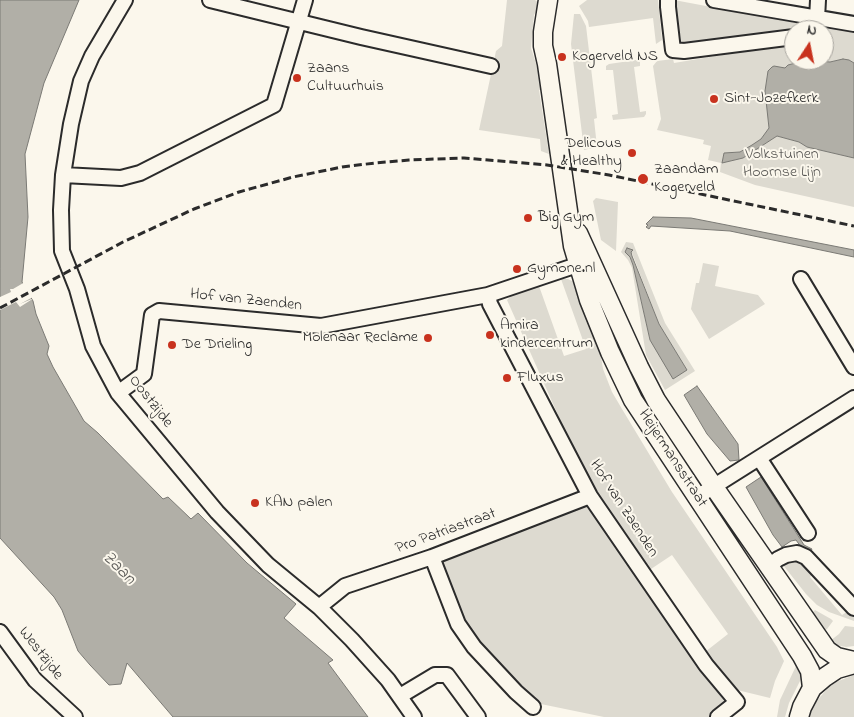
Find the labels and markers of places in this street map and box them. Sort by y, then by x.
place label: Kogerveld NS [572,47,658,67]
marker: Kogerveld NS [556,51,568,63]
place label: Zaans Cultuurhuis [307,59,384,97]
marker: Zaans Cultuurhuis [291,72,303,84]
place label: Sint-Jozefkerk [724,89,818,109]
marker: Sint-Jozefkerk [708,93,720,105]
place label: Delicous & Healthy [561,134,622,172]
marker: Delicous & Healthy [626,147,638,159]
place label: Zaandam Kogerveld [654,160,718,198]
marker: Zaandam Kogerveld [636,172,650,186]
place label: Big Gym [538,208,594,228]
marker: Big Gym [522,212,534,224]
place label: Gymone.nl [527,259,596,279]
marker: Gymone.nl [511,263,523,275]
place label: Amira kindercentrum [500,316,593,354]
place label: Molenaar Reclame [302,328,418,348]
marker: Amira kindercentrum [484,329,496,341]
marker: Molenaar Reclame [422,332,434,344]
place label: De Drieling [182,335,252,355]
marker: De Drieling [166,339,178,351]
place label: Fluxus [517,368,564,388]
marker: Fluxus [501,372,513,384]
place label: KAN palen [265,493,333,513]
marker: KAN palen [249,497,261,509]

